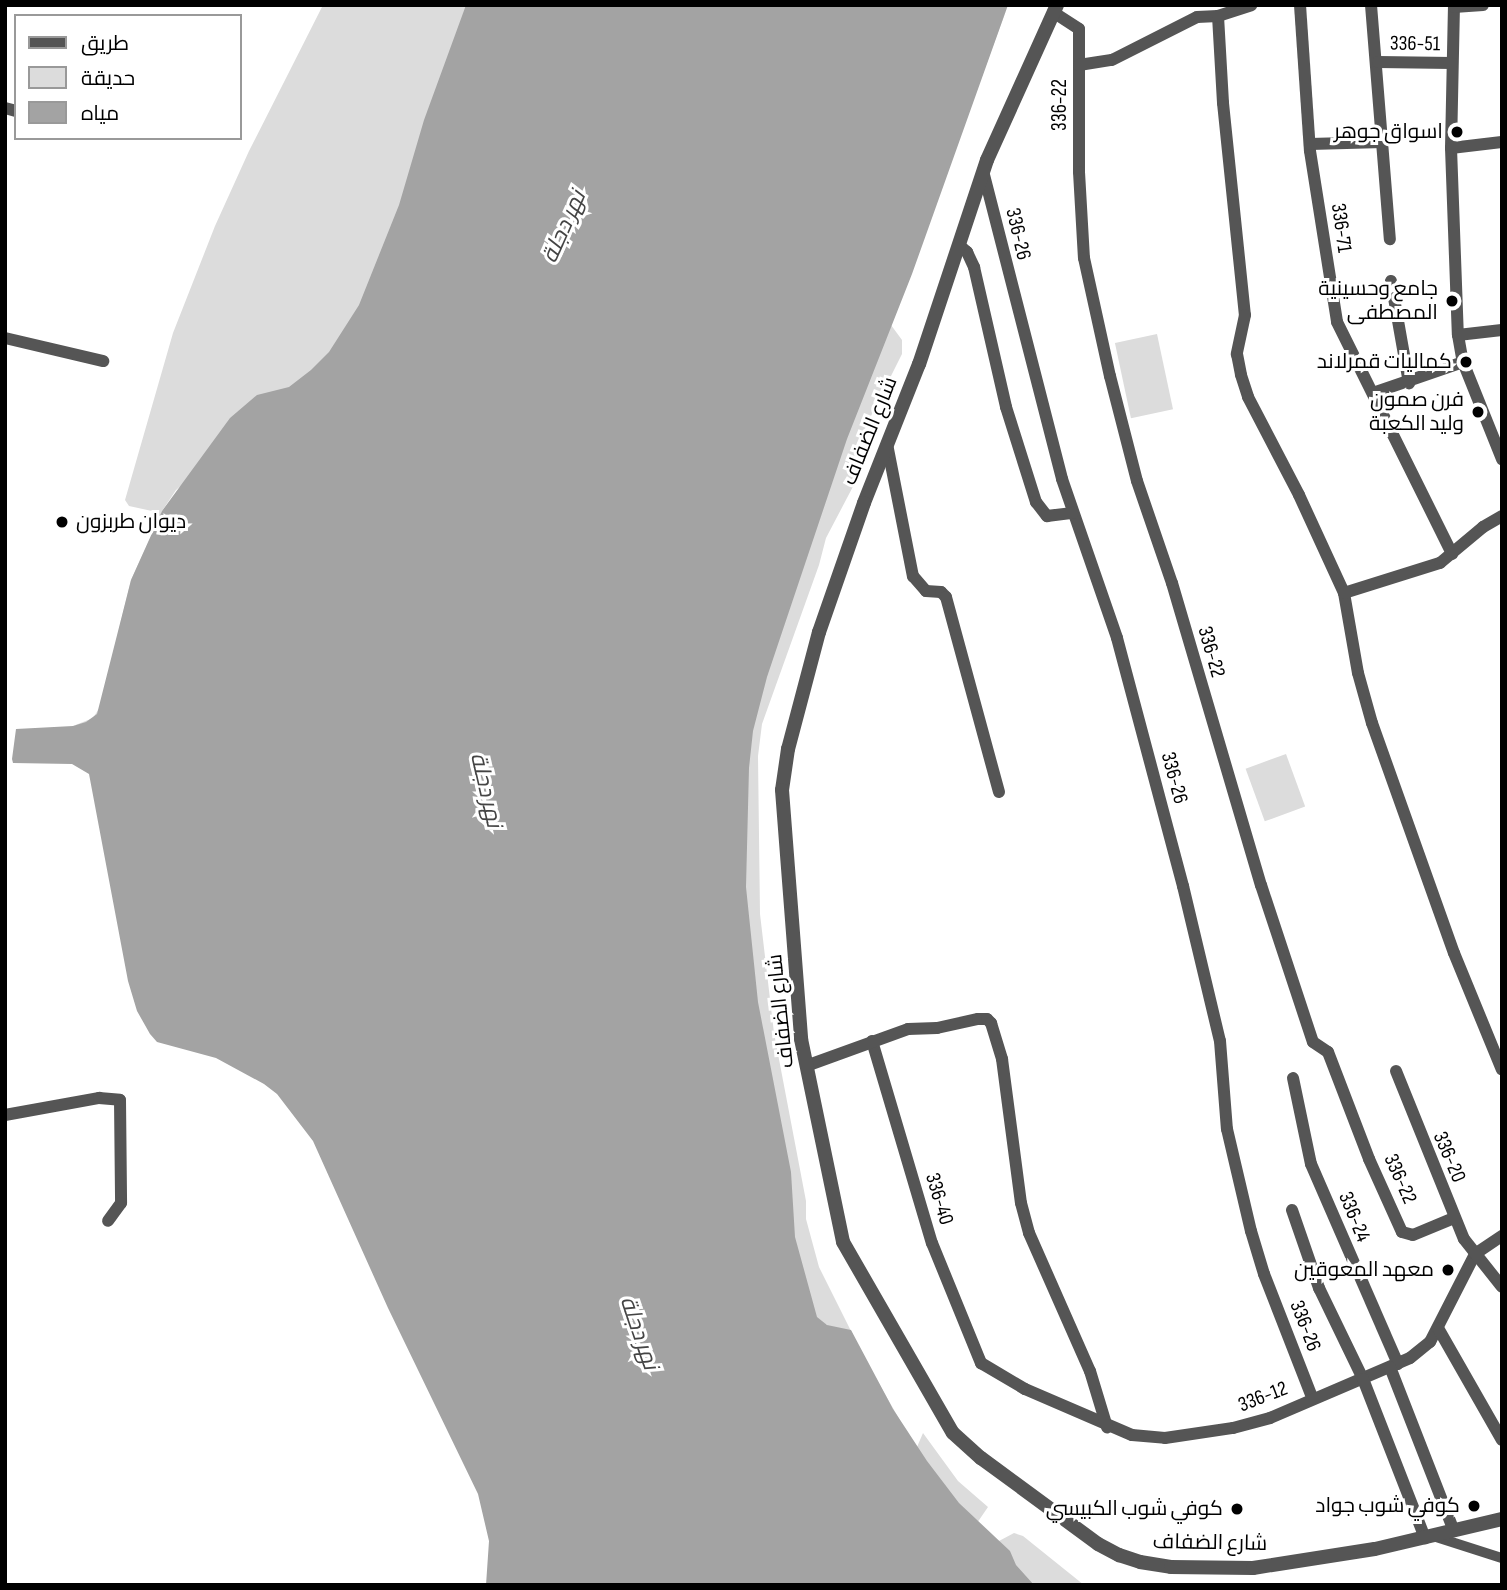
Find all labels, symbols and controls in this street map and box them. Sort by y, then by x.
legend [14,14,242,140]
text: طريق [81,31,129,56]
street label: 336-51 [1390,31,1440,57]
text: حديقة [81,66,135,91]
street label: 336-22 [1047,79,1073,131]
text: مياه [81,101,119,126]
place label: اسواق جوهر [1334,119,1443,145]
marker: اسواق جوهر [1449,124,1465,140]
water label: نهر دجلة [536,187,592,267]
street label: 336-71 [1325,202,1357,254]
street label: 336-26 [1000,206,1036,262]
place label: جامع وحسينية المصطفى [1318,276,1438,326]
marker: جامع وحسينية المصطفى [1444,293,1460,309]
place label: كماليات قمرلاند [1317,349,1452,375]
marker: كماليات قمرلاند [1458,354,1474,370]
street label: شارع الضفاف [837,373,903,489]
place label: فرن صمون وليد الكعبة [1369,387,1464,437]
marker: فرن صمون وليد الكعبة [1470,404,1486,420]
place label: ديوان طربزون [76,509,186,535]
marker: ديوان طربزون [54,514,70,530]
street label: 336-22 [1192,624,1230,680]
street label: 336-26 [1155,749,1193,807]
water label: نهر دجلة [464,750,508,830]
street label: شارع الضفاف [762,953,800,1069]
street label: 336-20 [1427,1128,1471,1186]
street label: 336-22 [1378,1150,1422,1208]
street label: 336-40 [919,1170,959,1228]
street label: 336-24 [1333,1188,1375,1246]
place label: معهد المعوقين [1294,1257,1434,1283]
marker: معهد المعوقين [1440,1262,1456,1278]
water label: نهر دجلة [614,1293,664,1373]
street label: 336-26 [1284,1297,1326,1355]
street label: 336-12 [1235,1376,1291,1418]
place label: كوفي شوب جواد [1315,1493,1460,1519]
place label: كوفي شوب الكبيسي [1046,1496,1223,1522]
marker: كوفي شوب جواد [1466,1498,1482,1514]
marker: كوفي شوب الكبيسي [1229,1501,1245,1517]
street label: شارع الضفاف [1152,1529,1268,1557]

